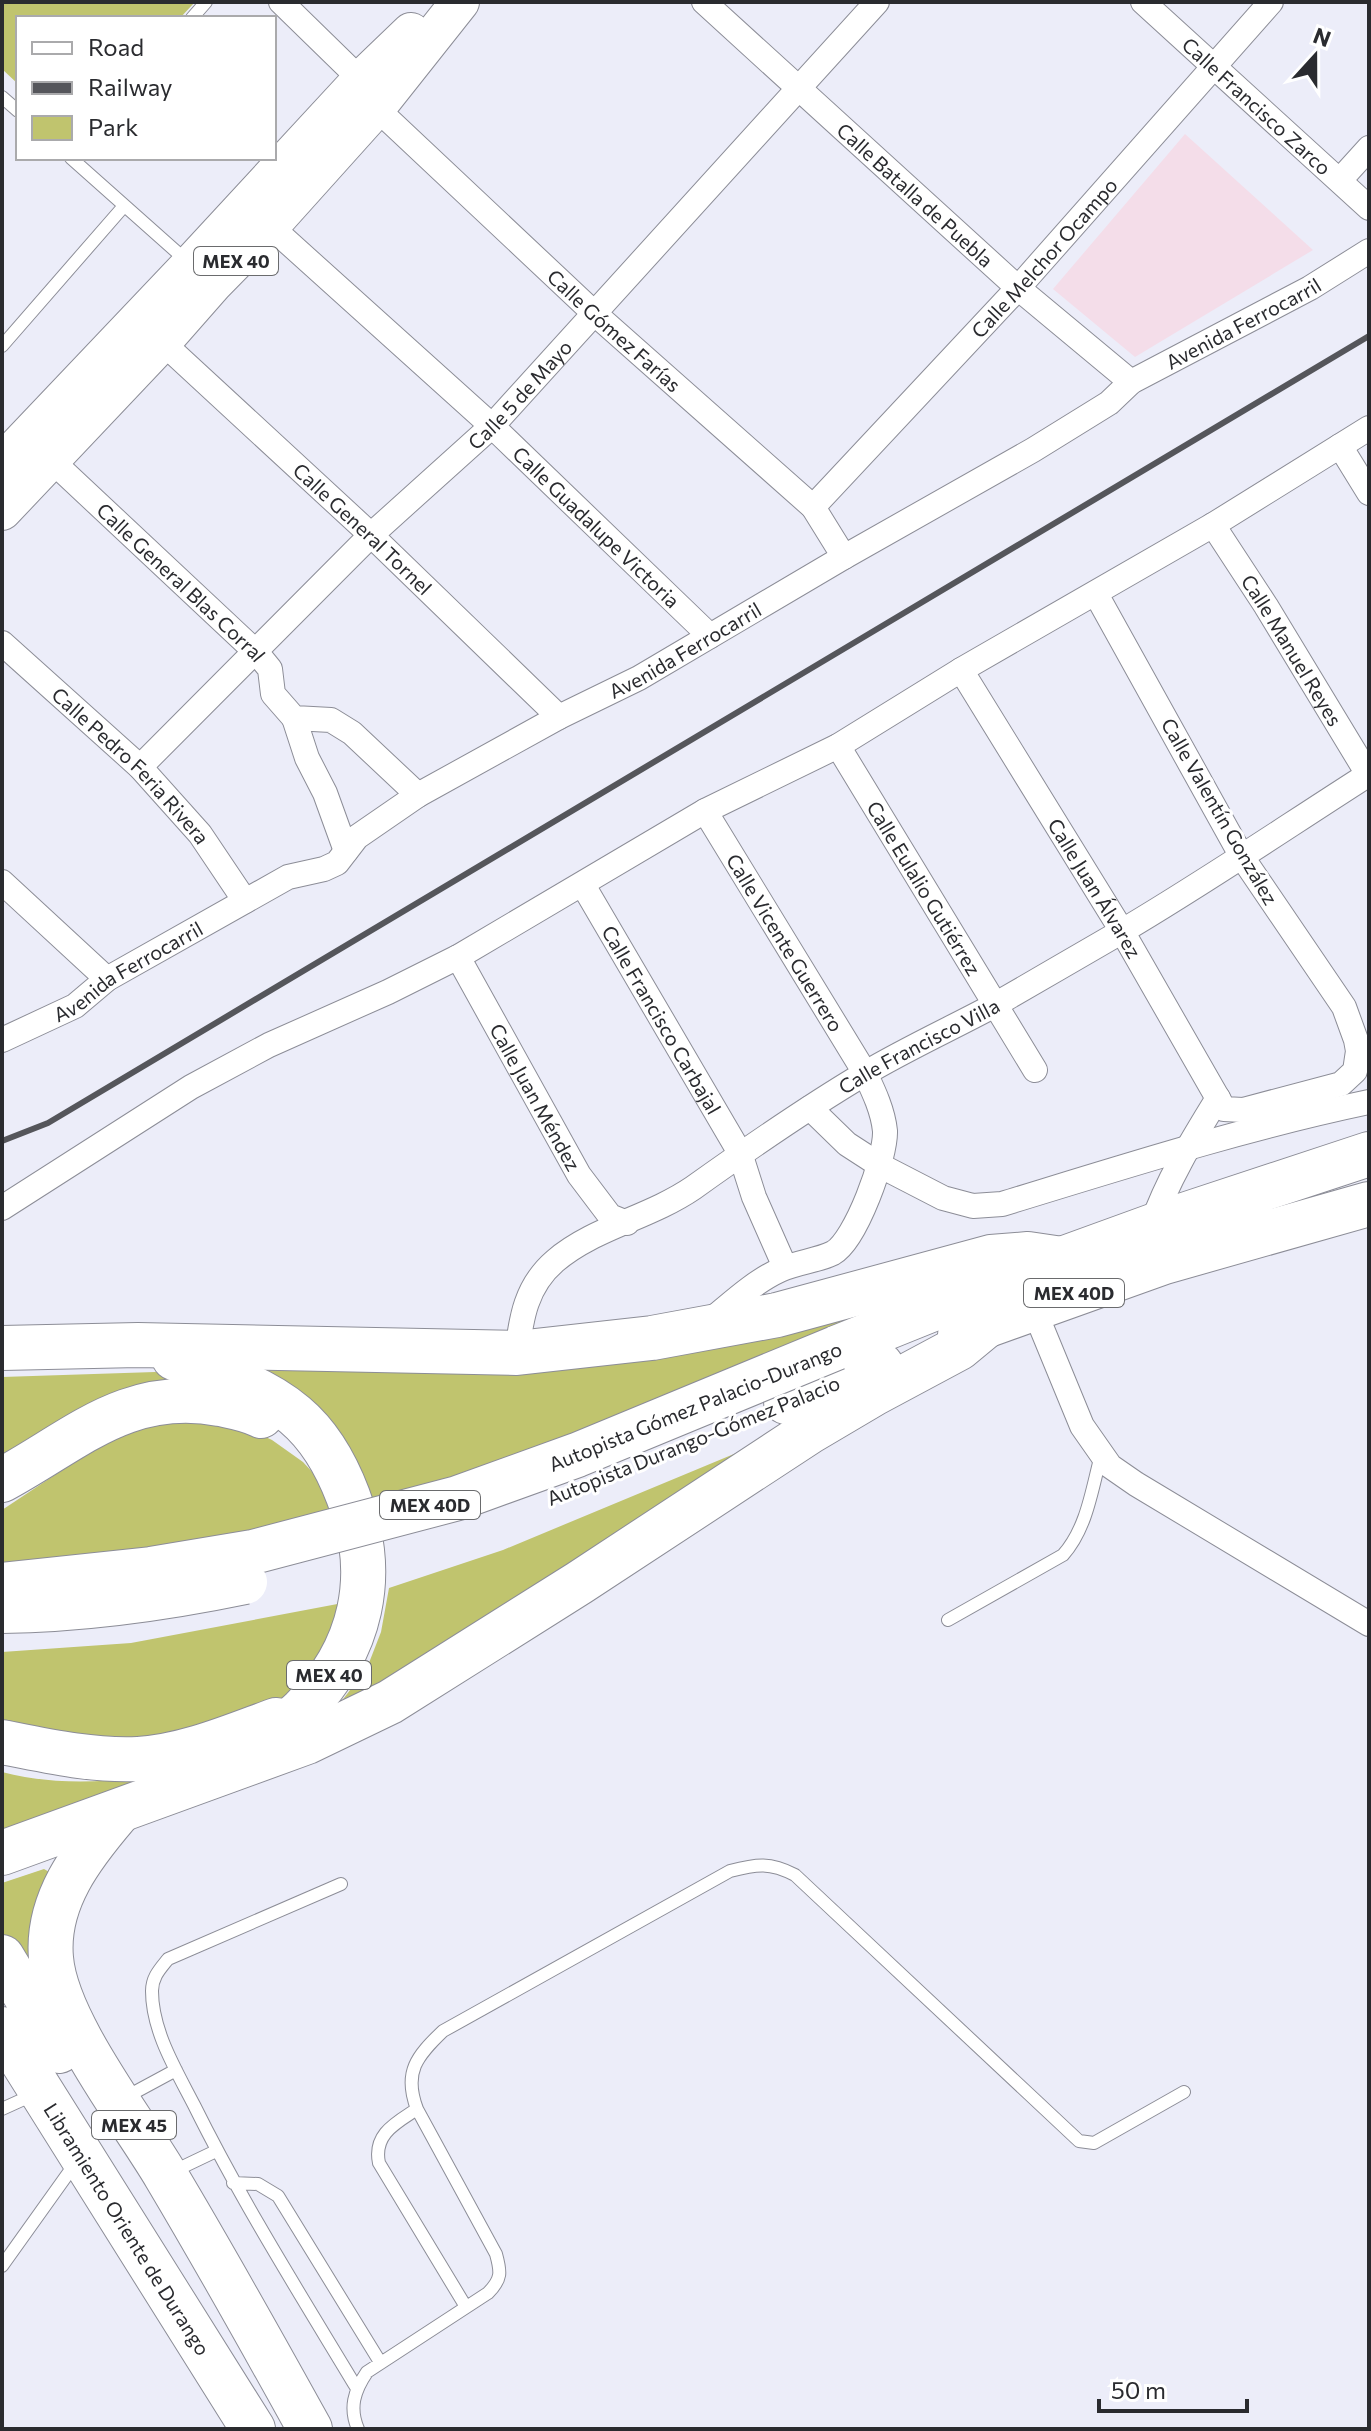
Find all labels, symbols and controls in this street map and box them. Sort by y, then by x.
legend [16,16,276,160]
north arrow [1275,16,1355,96]
text: N [1310,21,1335,52]
text: Road [88,32,144,61]
street label: Calle Francisco Zarco [1177,32,1336,180]
text: Railway [88,72,173,101]
text: Park [88,112,138,141]
street label: Calle Batalla de Puebla [832,117,999,272]
street label: Calle Melchor Ocampo [966,173,1122,342]
road number: MEX 40 [194,247,278,275]
street label: Calle Gómez Farías [543,264,686,397]
street label: Avenida Ferrocarril [1161,272,1325,374]
street label: Calle 5 de Mayo [463,335,576,454]
street label: Calle Guadalupe Victoria [508,441,685,612]
street label: Calle General Tornel [288,457,437,599]
street label: Calle General Blas Corral [92,498,271,666]
street label: Calle Manuel Reyes [1237,570,1348,730]
street label: Avenida Ferrocarril [605,597,765,703]
street label: Calle Pedro Feria Rivera [47,682,215,848]
street label: Calle Valentín González [1157,713,1283,909]
street label: Calle Eulalio Gutiérrez [862,796,986,979]
street label: Calle Juan Álvarez [1043,814,1147,962]
street label: Calle Vicente Guerrero [722,849,849,1036]
street label: Avenida Ferrocarril [50,916,207,1026]
street label: Calle Francisco Carbajal [597,921,726,1118]
street label: Calle Francisco Villa [834,993,1004,1099]
street label: Calle Juan Méndez [485,1019,586,1175]
road number: MEX 40D [1024,1279,1124,1307]
street label: Autopista Gómez Palacio-Durango [545,1336,845,1476]
street label: Autopista Durango-Gómez Palacio [543,1370,843,1510]
road number: MEX 40D [380,1491,480,1519]
road number: MEX 40 [287,1661,371,1689]
street label: Libramiento Oriente de Durango [39,2098,216,2360]
road number: MEX 45 [92,2111,176,2139]
scale bar [1099,2363,1247,2413]
text: 50 m [1111,2375,1166,2404]

